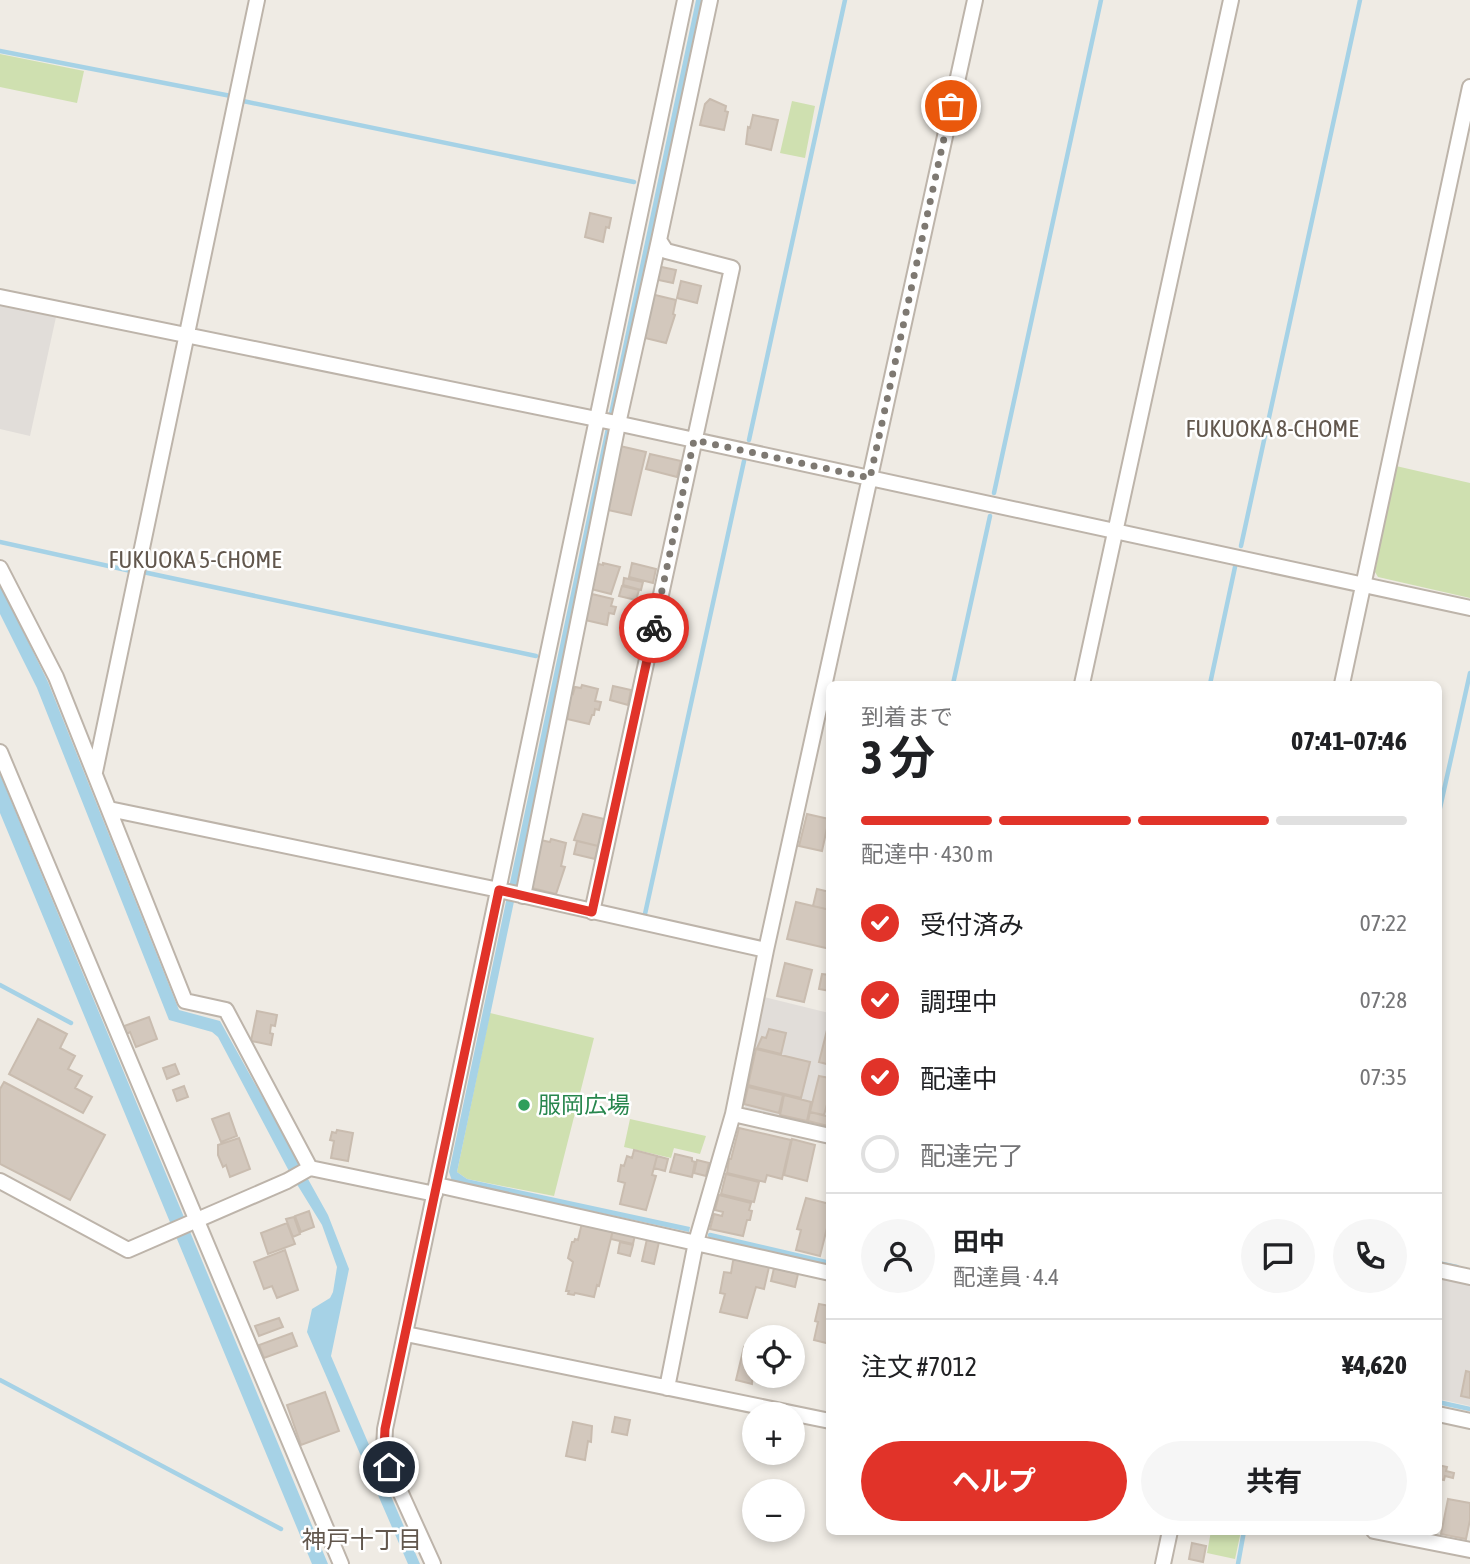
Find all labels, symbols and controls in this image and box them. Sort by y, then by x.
pin [921,76,981,136]
icon: bag [932,87,970,125]
district label: FUKUOKA 8-CHOME [1186,415,1358,442]
district label: FUKUOKA 5-CHOME [109,546,281,573]
courier [619,593,689,663]
icon: bike [635,609,673,647]
text: 到着まで [861,704,953,730]
text: 07:41–07:46 [1291,726,1407,756]
text: 3 分 [861,731,935,784]
text: 配達中 · 430 m [861,841,993,867]
icon: check [861,904,899,942]
text: 受付済み [920,910,1024,940]
text: 07:22 [1360,910,1407,936]
icon: check [861,981,899,1019]
text: 調理中 [920,987,998,1017]
text: 07:28 [1360,987,1407,1013]
icon: check [861,1058,899,1096]
text: 配達中 [920,1064,998,1094]
text: 07:35 [1360,1064,1407,1090]
place label: 服岡広場 [538,1092,630,1118]
marker: 服岡広場 [516,1097,532,1113]
text: 配達完了 [920,1141,1024,1171]
button: person [861,1219,935,1293]
button: chat [1241,1219,1315,1293]
button: phone [1333,1219,1407,1293]
text: 田中 [953,1227,1005,1257]
text: 配達員 · 4.4 [953,1264,1059,1290]
map controls [742,1325,805,1542]
button: locate [742,1325,805,1388]
text: ¥4,620 [1342,1350,1407,1380]
text: 注文 #7012 [861,1352,977,1382]
button: + [742,1402,805,1465]
pin [359,1437,419,1497]
button: ヘルプ [861,1441,1127,1521]
button: 共有 [1141,1441,1407,1521]
icon: home [370,1448,408,1486]
button: − [742,1479,805,1542]
district label: 神戸十丁目 [302,1526,422,1553]

